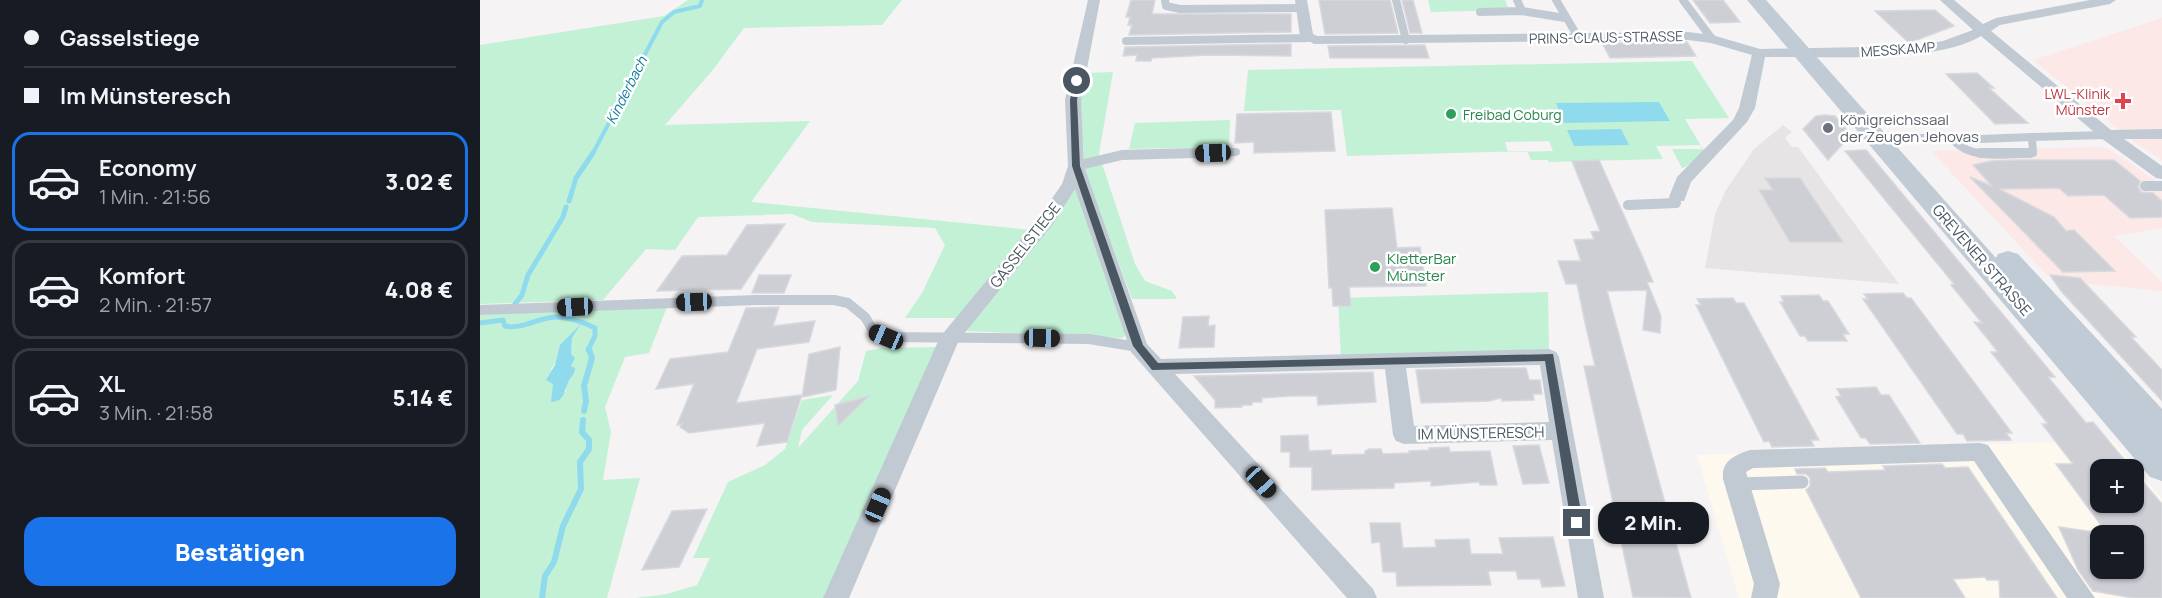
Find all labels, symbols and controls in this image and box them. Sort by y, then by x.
text: Gasselstiege [60,23,200,53]
street label: PRINS-CLAUS-STRASSE [1529,26,1683,48]
street label: MESSKAMP [1860,37,1936,61]
water label: Kinderbach [601,52,651,127]
route start [1063,67,1090,94]
text: Im Münsteresch [60,81,231,111]
place label: LWL-Klinik Münster [2044,84,2111,119]
marker: LWL-Klinik Münster [2114,92,2132,110]
place label: Freibad Coburg [1463,105,1562,124]
marker: Freibad Coburg [1444,107,1458,121]
place label: Königreichssaal der Zeugen Jehovas [1840,109,1979,147]
marker: Königreichssaal der Zeugen Jehovas [1821,121,1835,135]
car [1195,143,1231,163]
text: Economy [99,153,197,183]
icon: car [27,155,81,209]
text: 3.02 € [385,167,453,197]
text: 1 Min. · 21:56 [99,183,211,210]
street label: GASSELSTIEGE [985,198,1065,292]
street label: GREVENER STRASSE [1928,200,2036,320]
place label: KletterBar Münster [1387,248,1457,286]
marker: KletterBar Münster [1368,260,1382,274]
text: Komfort [99,261,186,291]
icon: car [27,263,81,317]
text: 4.08 € [385,275,453,305]
text: 2 Min. · 21:57 [99,291,212,318]
car [676,292,712,312]
car [557,297,593,317]
car [866,322,906,352]
car [1024,329,1060,347]
text: XL [99,369,125,399]
icon: car [27,371,81,425]
text: 5.14 € [392,383,453,413]
text: 3 Min. · 21:58 [99,399,213,426]
street label: IM MÜNSTERESCH [1417,421,1545,445]
map controls [2090,459,2144,579]
button: + [2090,459,2144,513]
car [1242,463,1280,501]
car [863,485,893,525]
callout: 2 Min. [1598,502,1709,544]
route end [1563,509,1590,536]
text: 2 Min. [1624,509,1683,536]
button: Bestätigen [24,517,456,586]
button: − [2090,525,2144,579]

